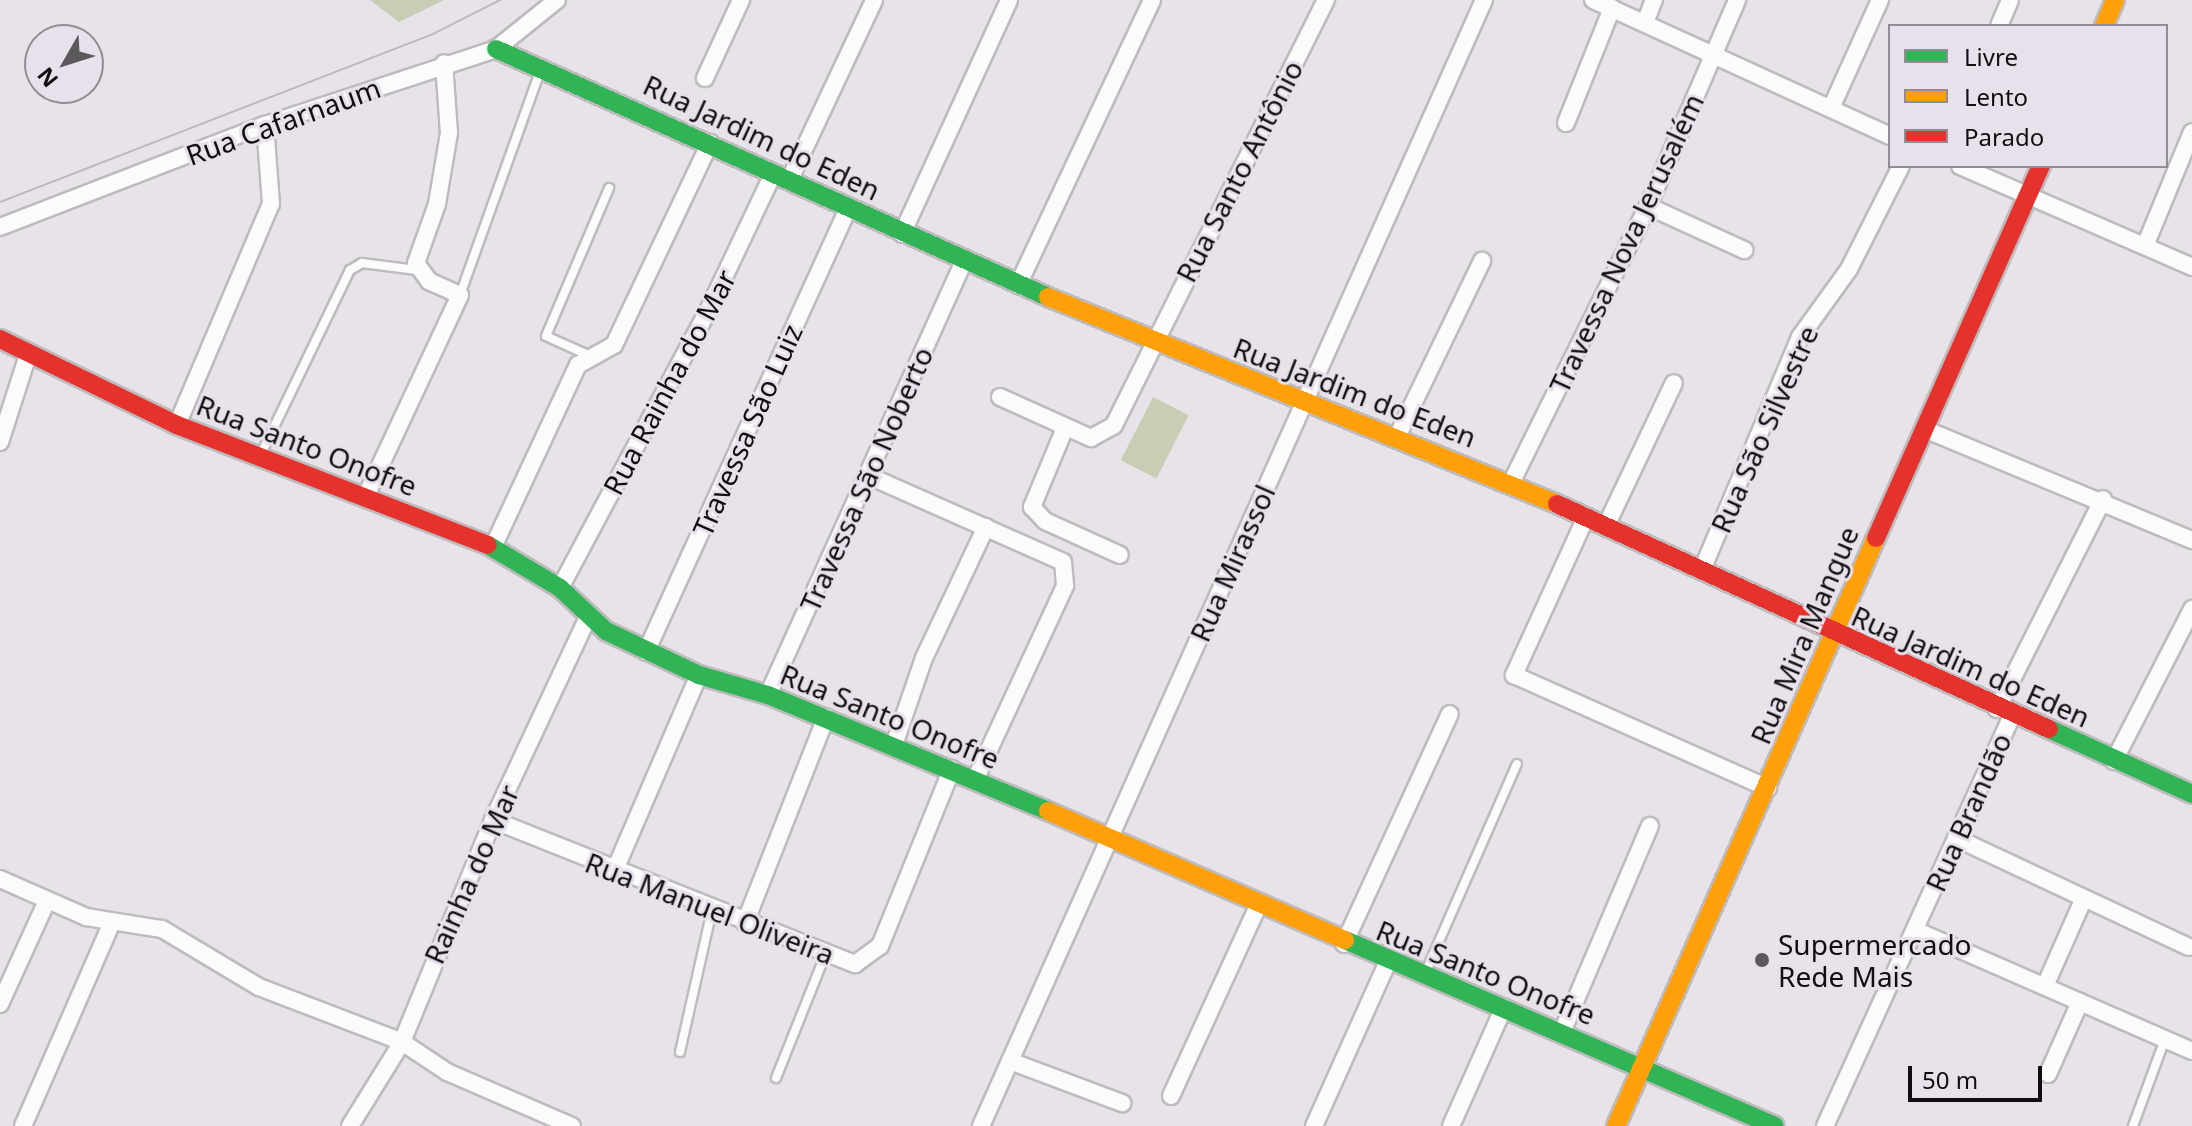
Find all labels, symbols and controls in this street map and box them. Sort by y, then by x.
north arrow [24,24,104,104]
legend [1888,24,2168,168]
text: Livre [1964,40,2018,73]
street label: Rua Santo Antônio [1169,55,1309,287]
text: N [30,61,64,94]
street label: Rua Jardim do Eden [638,67,886,207]
street label: Rua Cafarnaum [181,70,385,172]
text: Lento [1964,80,2028,113]
street label: Travessa Nova Jerusalém [1542,88,1710,398]
text: Parado [1964,120,2044,153]
street label: Rua Rainha do Mar [596,264,742,500]
street label: Travessa São Luiz [685,319,809,541]
street label: Rua São Silvestre [1703,320,1825,538]
street label: Rua Jardim do Eden [1229,330,1481,454]
street label: Travessa São Noberto [793,342,939,616]
street label: Rua Santo Onofre [192,388,422,502]
street label: Rua Mirassol [1182,479,1282,647]
street label: Rua Mira Mangue [1743,521,1865,749]
street label: Rua Jardim do Eden [1847,598,2095,734]
street label: Rua Santo Onofre [776,657,1004,775]
street label: Rua Brandão [1918,728,2018,896]
street label: Rainha do Mar [417,779,525,969]
street label: Rua Manuel Oliveira [581,845,839,971]
street label: Rua Santo Onofre [1372,913,1600,1031]
place label: Supermercado Rede Mais [1778,927,1972,993]
marker: Supermercado Rede Mais [1753,951,1771,969]
scale bar [1912,1050,2046,1100]
text: 50 m [1922,1063,1978,1096]

